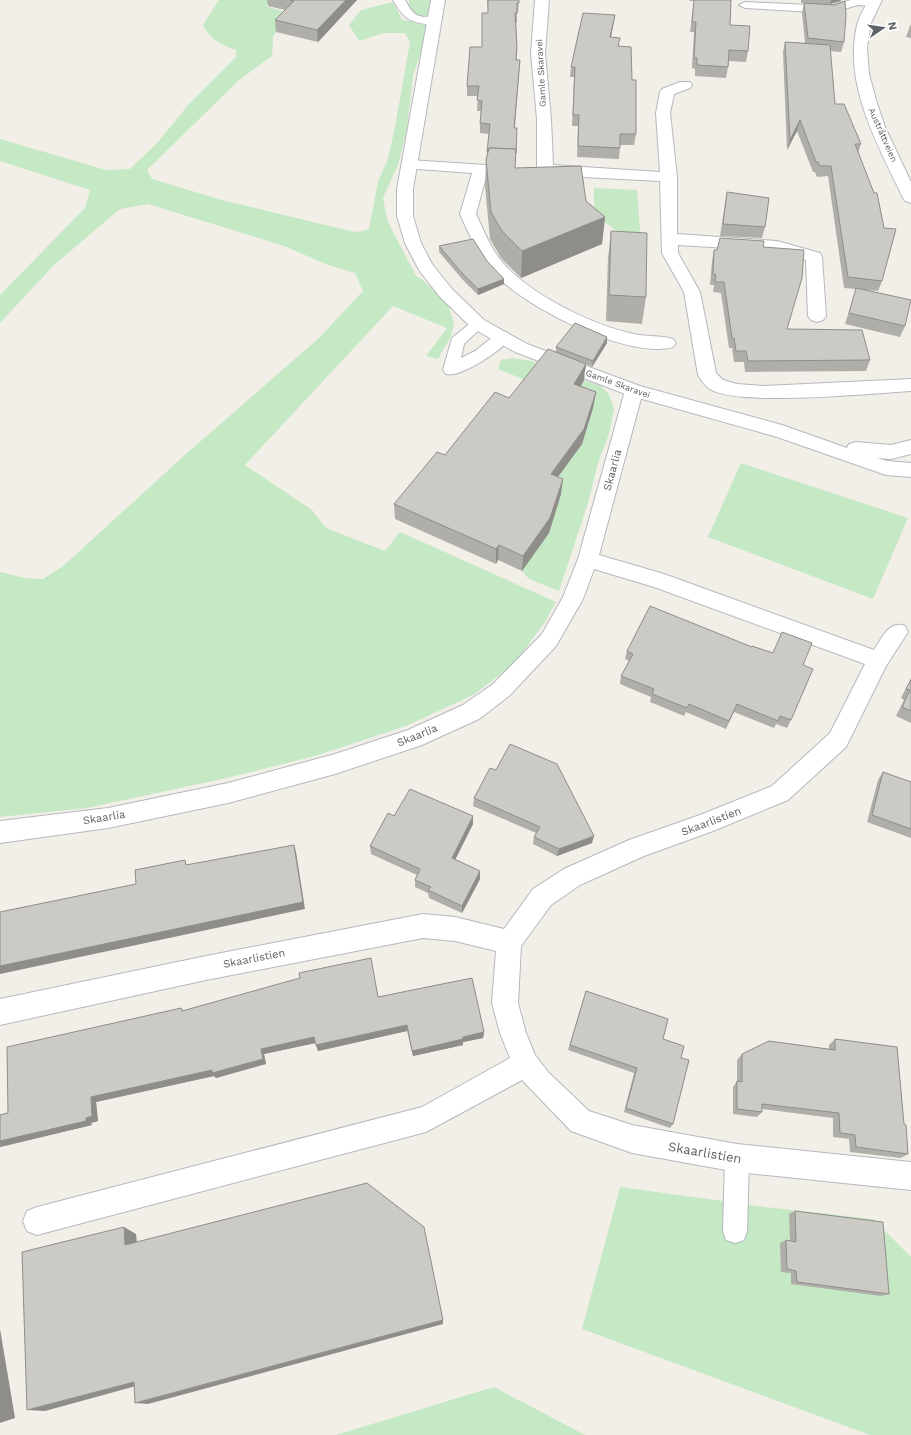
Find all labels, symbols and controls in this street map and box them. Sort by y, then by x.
north arrow [863,8,903,48]
text: N [885,20,900,31]
street label: Gamle Skaravei [534,39,548,107]
street label: Austråttveien [867,106,899,164]
street label: Gamle Skaravei [584,368,652,400]
street label: Skaarlia [601,448,624,492]
street label: Skaarlia [395,721,439,749]
street label: Skaarlistien [679,804,743,839]
street label: Skaarlia [82,808,126,827]
street label: Skaarlistien [222,946,286,971]
street label: Skaarlistien [667,1139,743,1166]

